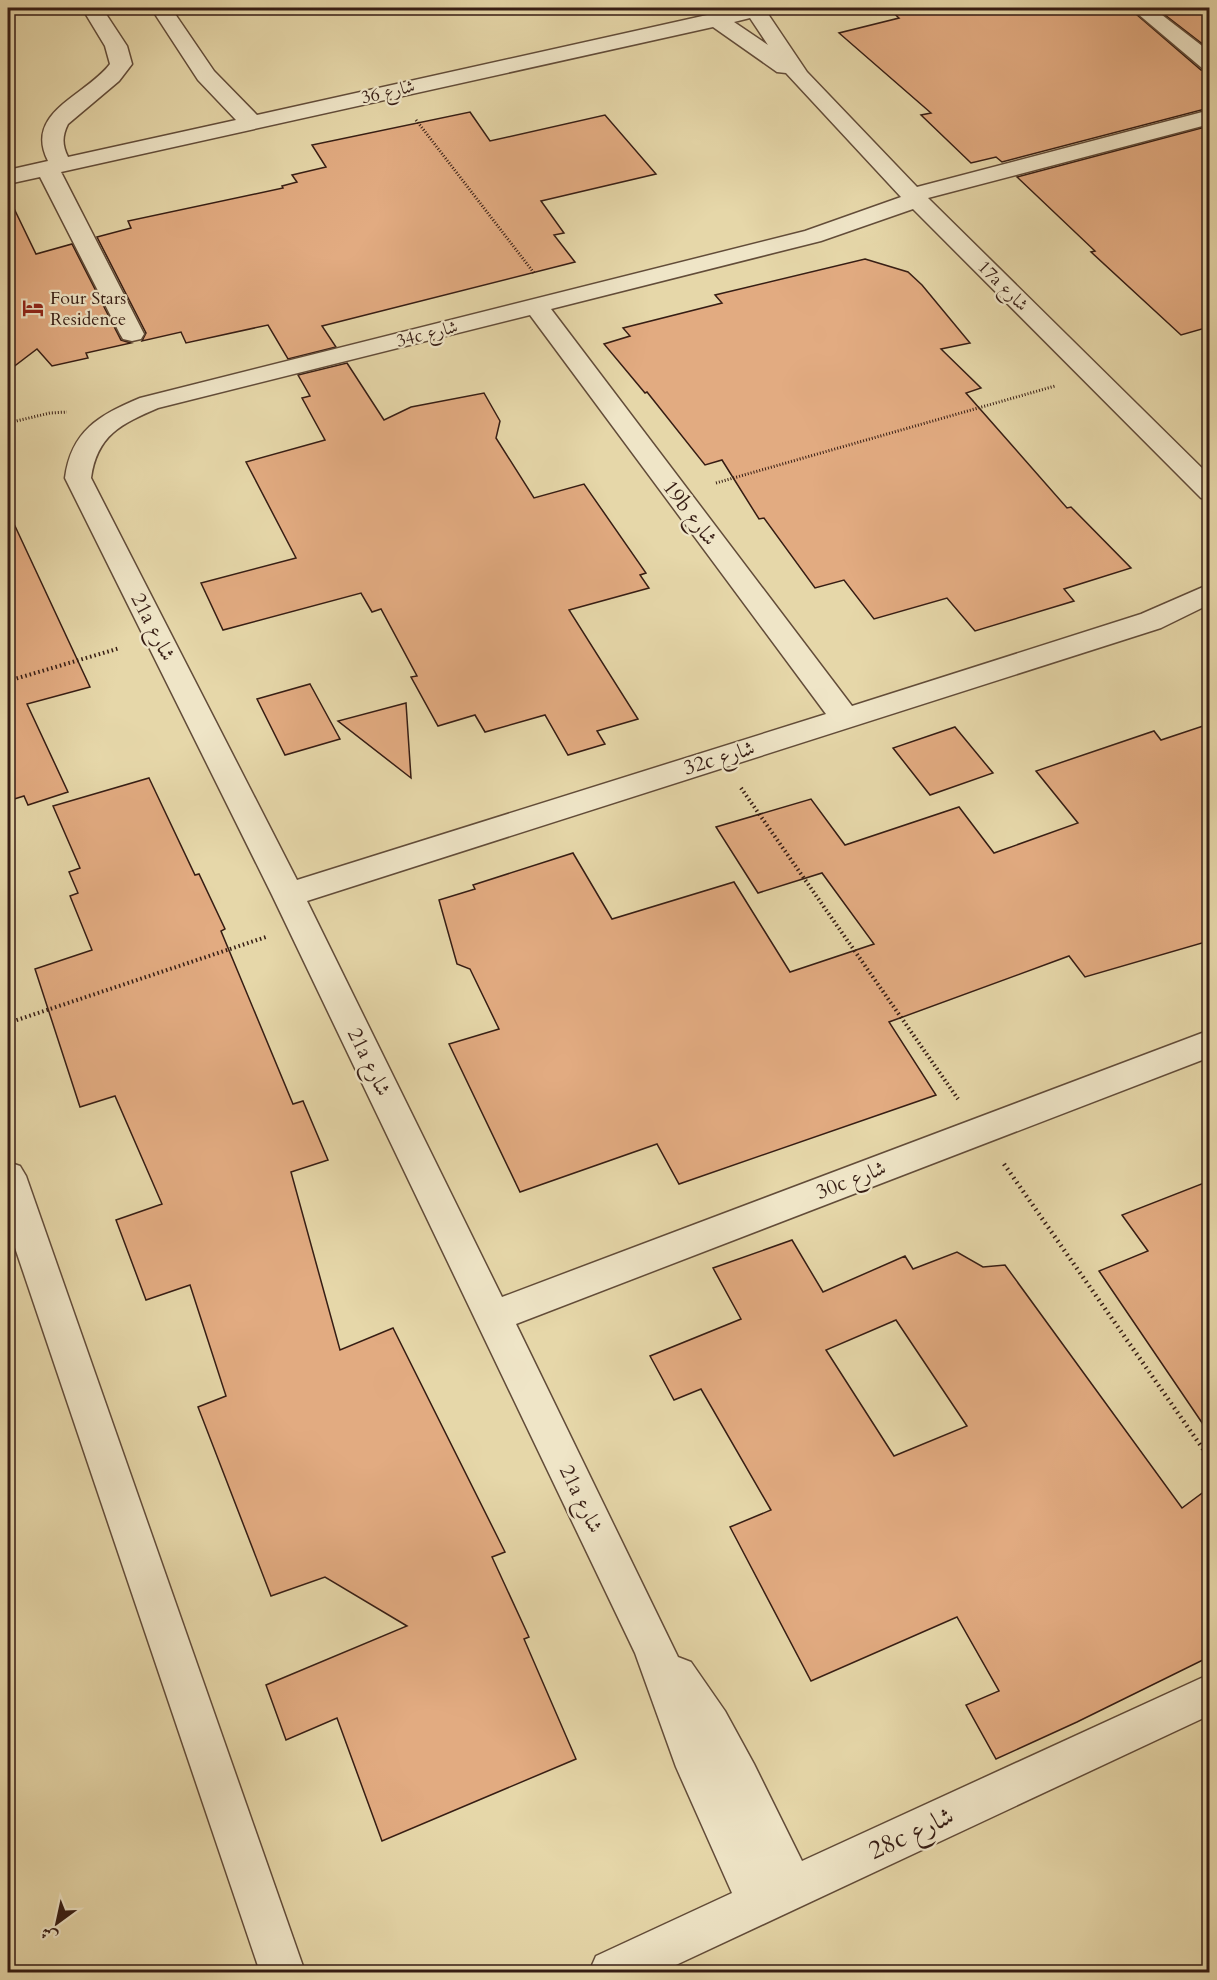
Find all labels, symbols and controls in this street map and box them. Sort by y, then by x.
street label: شارع 36 [359,74,418,112]
street label: 17a شارع [971,255,1034,318]
place label: Four Stars Residence [50,286,126,332]
hotel icon: Four Stars Residence [21,296,45,320]
street label: 34c شارع [394,314,461,356]
street label: 19b شارع [653,474,724,553]
street label: 21a شارع [121,588,182,667]
street label: 32c شارع [680,733,759,785]
street label: 21a شارع [337,1023,398,1102]
street label: 30c شارع [812,1153,891,1209]
street label: 21a شارع [549,1460,610,1539]
street label: 28c شارع [863,1798,961,1872]
north arrow [27,1893,87,1953]
text: ش [37,1921,62,1948]

